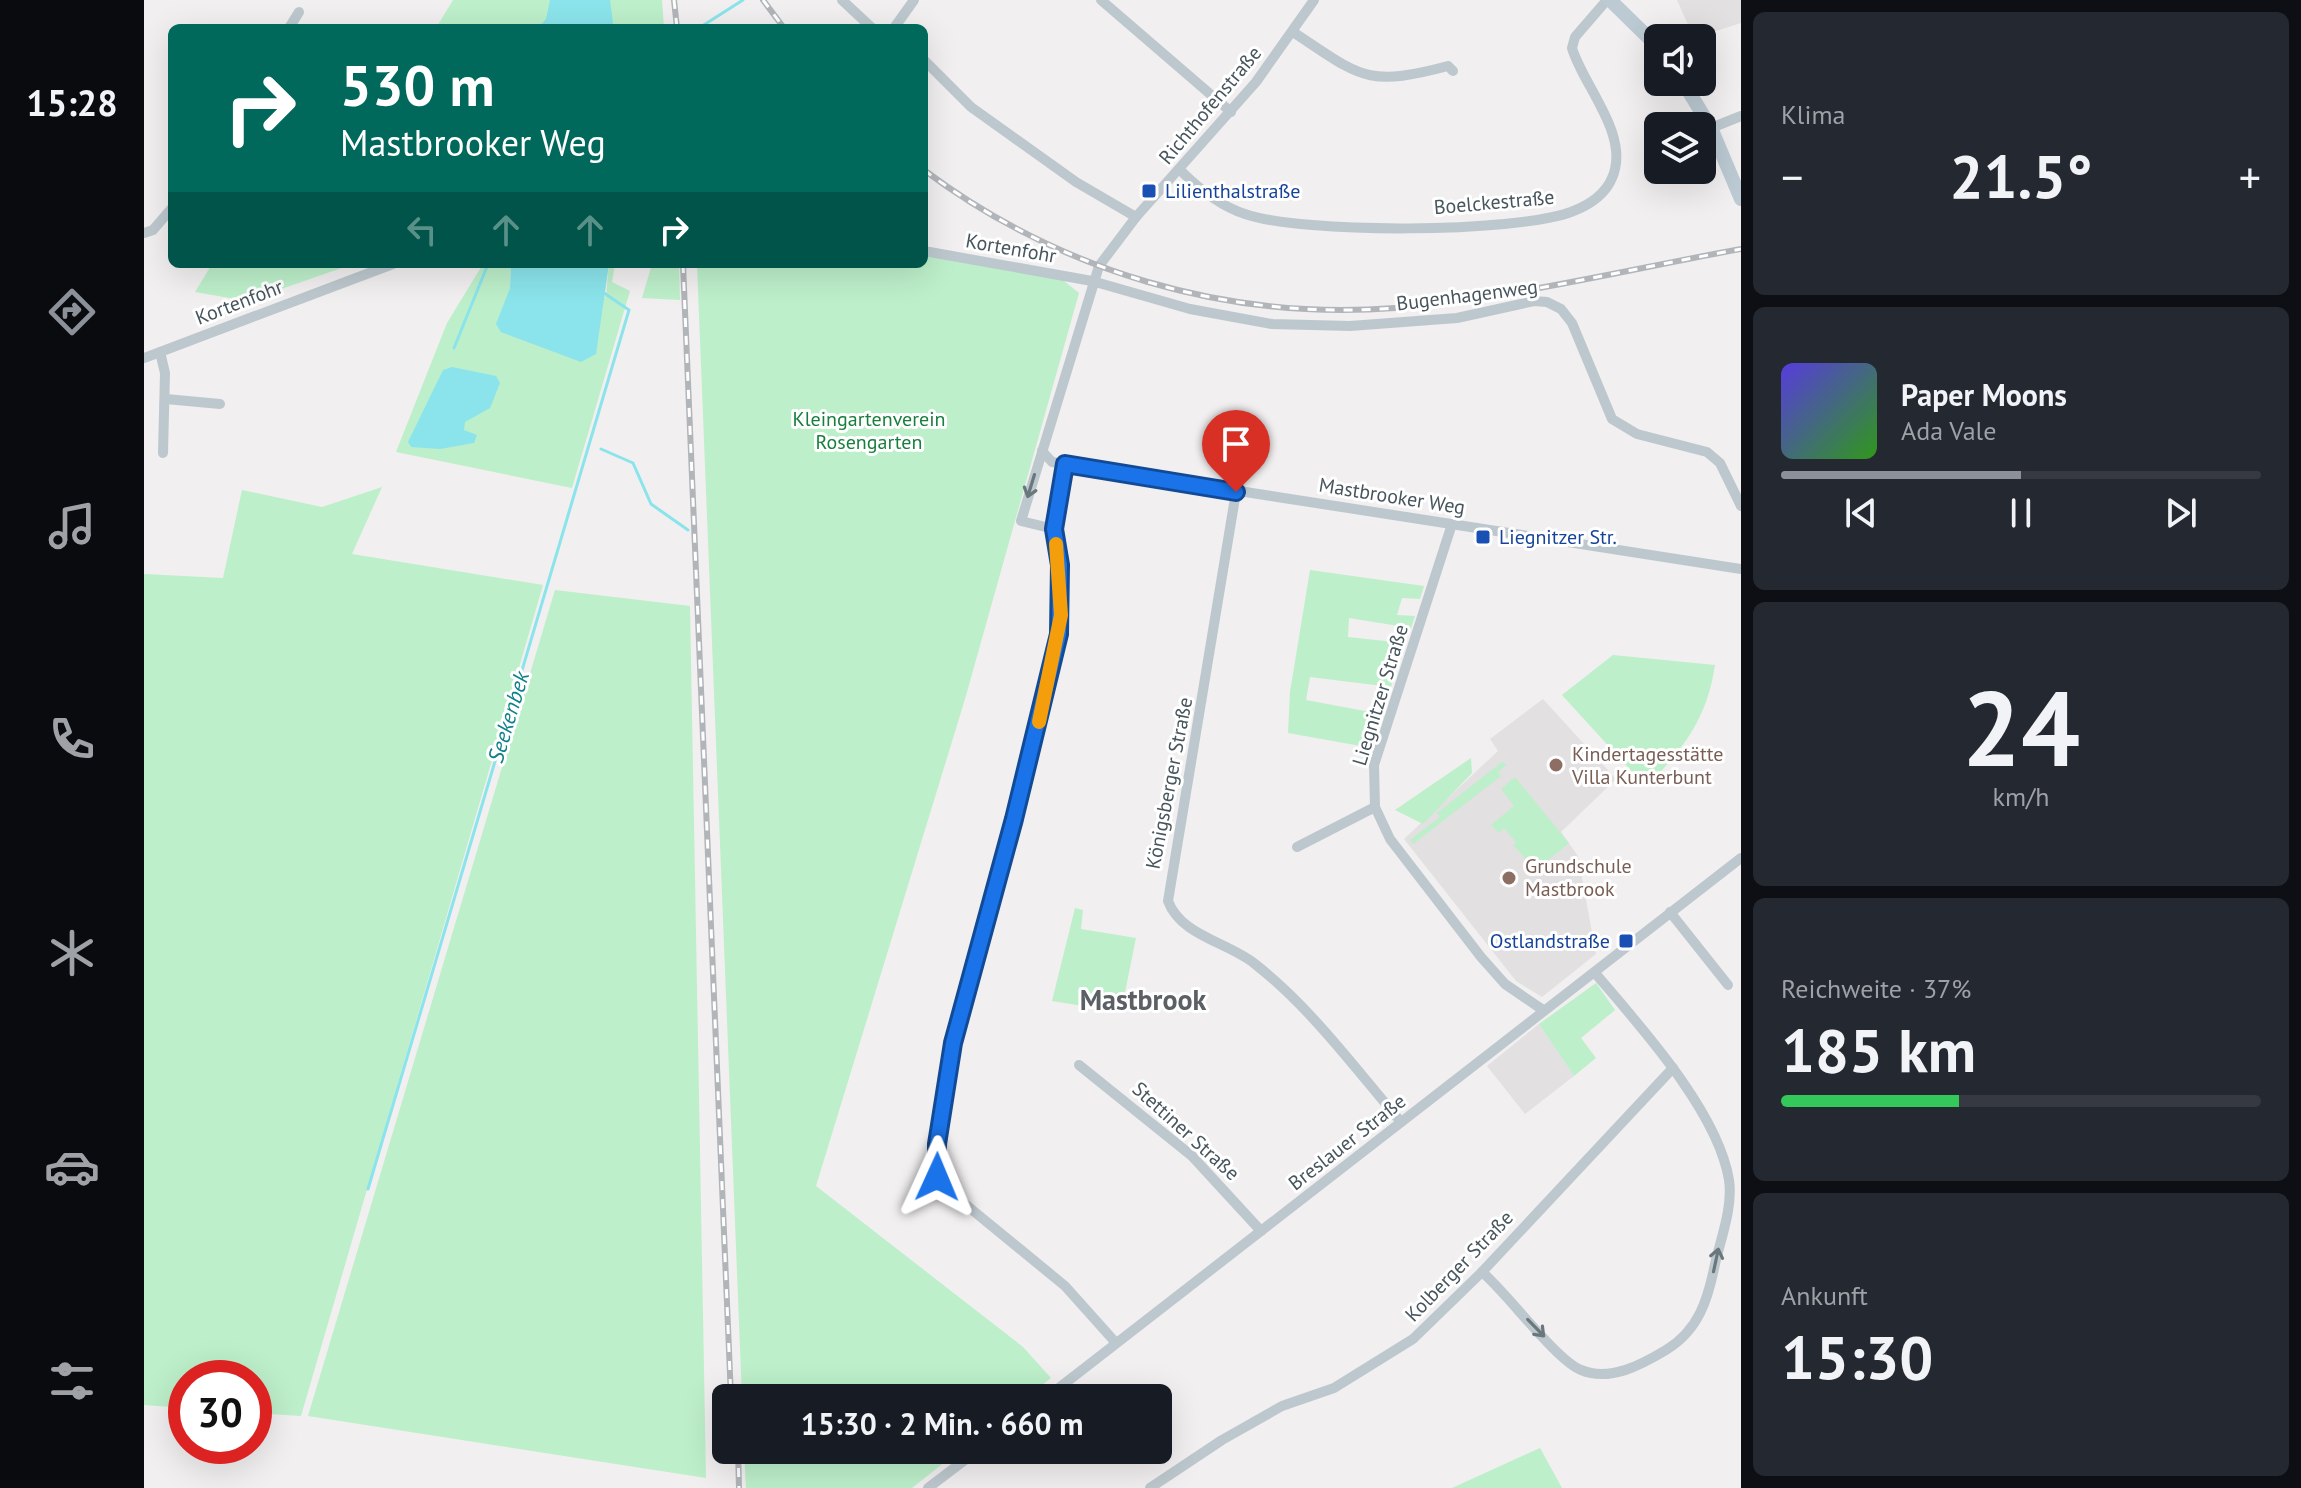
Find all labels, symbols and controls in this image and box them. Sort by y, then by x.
map controls [1644,24,1716,184]
button: sound [1644,24,1716,96]
street label: Richthofenstraße [1153,40,1267,170]
text: 530 m [340,49,495,121]
icon: right [208,56,312,160]
text: 15:28 [26,79,118,126]
text: Klima [1781,98,1845,131]
button: layers [1644,112,1716,184]
text: Mastbrooker Weg [340,119,606,166]
text: 21.5° [1949,137,2093,215]
text: − [1781,148,1803,205]
text: + [2239,148,2261,205]
place label: Lilienthalstraße [1165,178,1300,204]
marker: Lilienthalstraße [1140,182,1158,200]
street label: Boelckestraße [1433,184,1555,220]
icon: left [400,208,444,252]
icon: ahead [484,208,528,252]
icon: ahead [568,208,612,252]
icon: right [652,208,696,252]
street label: Kortenfohr [964,227,1059,269]
street label: Kortenfohr [192,273,287,331]
street label: Bugenhagenweg [1395,273,1539,317]
icon: directions [44,284,100,340]
text: Paper Moons [1901,375,2067,414]
park label: Kleingartenverein Rosengarten [792,406,946,455]
pin [1202,410,1270,492]
text: Ada Vale [1901,414,1996,447]
icon: arrive [1214,422,1258,466]
street label: Mastbrooker Weg [1317,472,1467,520]
one-way arrow [1023,473,1038,498]
icon: previous [1839,491,1883,535]
icon: pause [1999,491,2043,535]
icon: next [2159,491,2203,535]
icon: music [44,498,100,554]
place label: Liegnitzer Str. [1499,524,1617,550]
marker: Liegnitzer Str. [1474,528,1492,546]
street label: Liegnitzer Straße [1346,621,1414,769]
text: 24 [1962,660,2080,795]
water label: Seekenbek [481,667,535,766]
street label: Königsberger Straße [1140,695,1198,871]
icon: phone [44,711,100,767]
place label: Kindertagesstätte Villa Kunterbunt [1571,741,1723,790]
marker: Kindertagesstätte Villa Kunterbunt [1547,756,1565,774]
text: km/h [1993,780,2050,813]
place label: Grundschule Mastbrook [1525,853,1632,902]
marker: Grundschule Mastbrook [1500,869,1518,887]
icon: climate [44,925,100,981]
place label: Ostlandstraße [1490,928,1610,954]
marker: Ostlandstraße [1617,932,1635,950]
text: Reichweite · 37% [1781,972,1971,1005]
district label: Mastbrook [1080,981,1207,1018]
text: 185 km [1781,1011,1976,1089]
street label: Stettiner Straße [1127,1076,1245,1186]
street label: Breslauer Straße [1283,1088,1411,1196]
position arrow [895,1135,979,1219]
icon: car [44,1139,100,1195]
street label: Kolberger Straße [1399,1205,1519,1327]
one-way arrow [1709,1248,1724,1274]
text: Ankunft [1781,1279,1868,1312]
one-way arrow [1527,1318,1546,1338]
text: 15:30 [1781,1318,1933,1396]
icon: filters [44,1353,100,1409]
speed limit sign: 30 [168,1360,272,1464]
text: 15:30 · 2 Min. · 660 m [801,1404,1083,1443]

